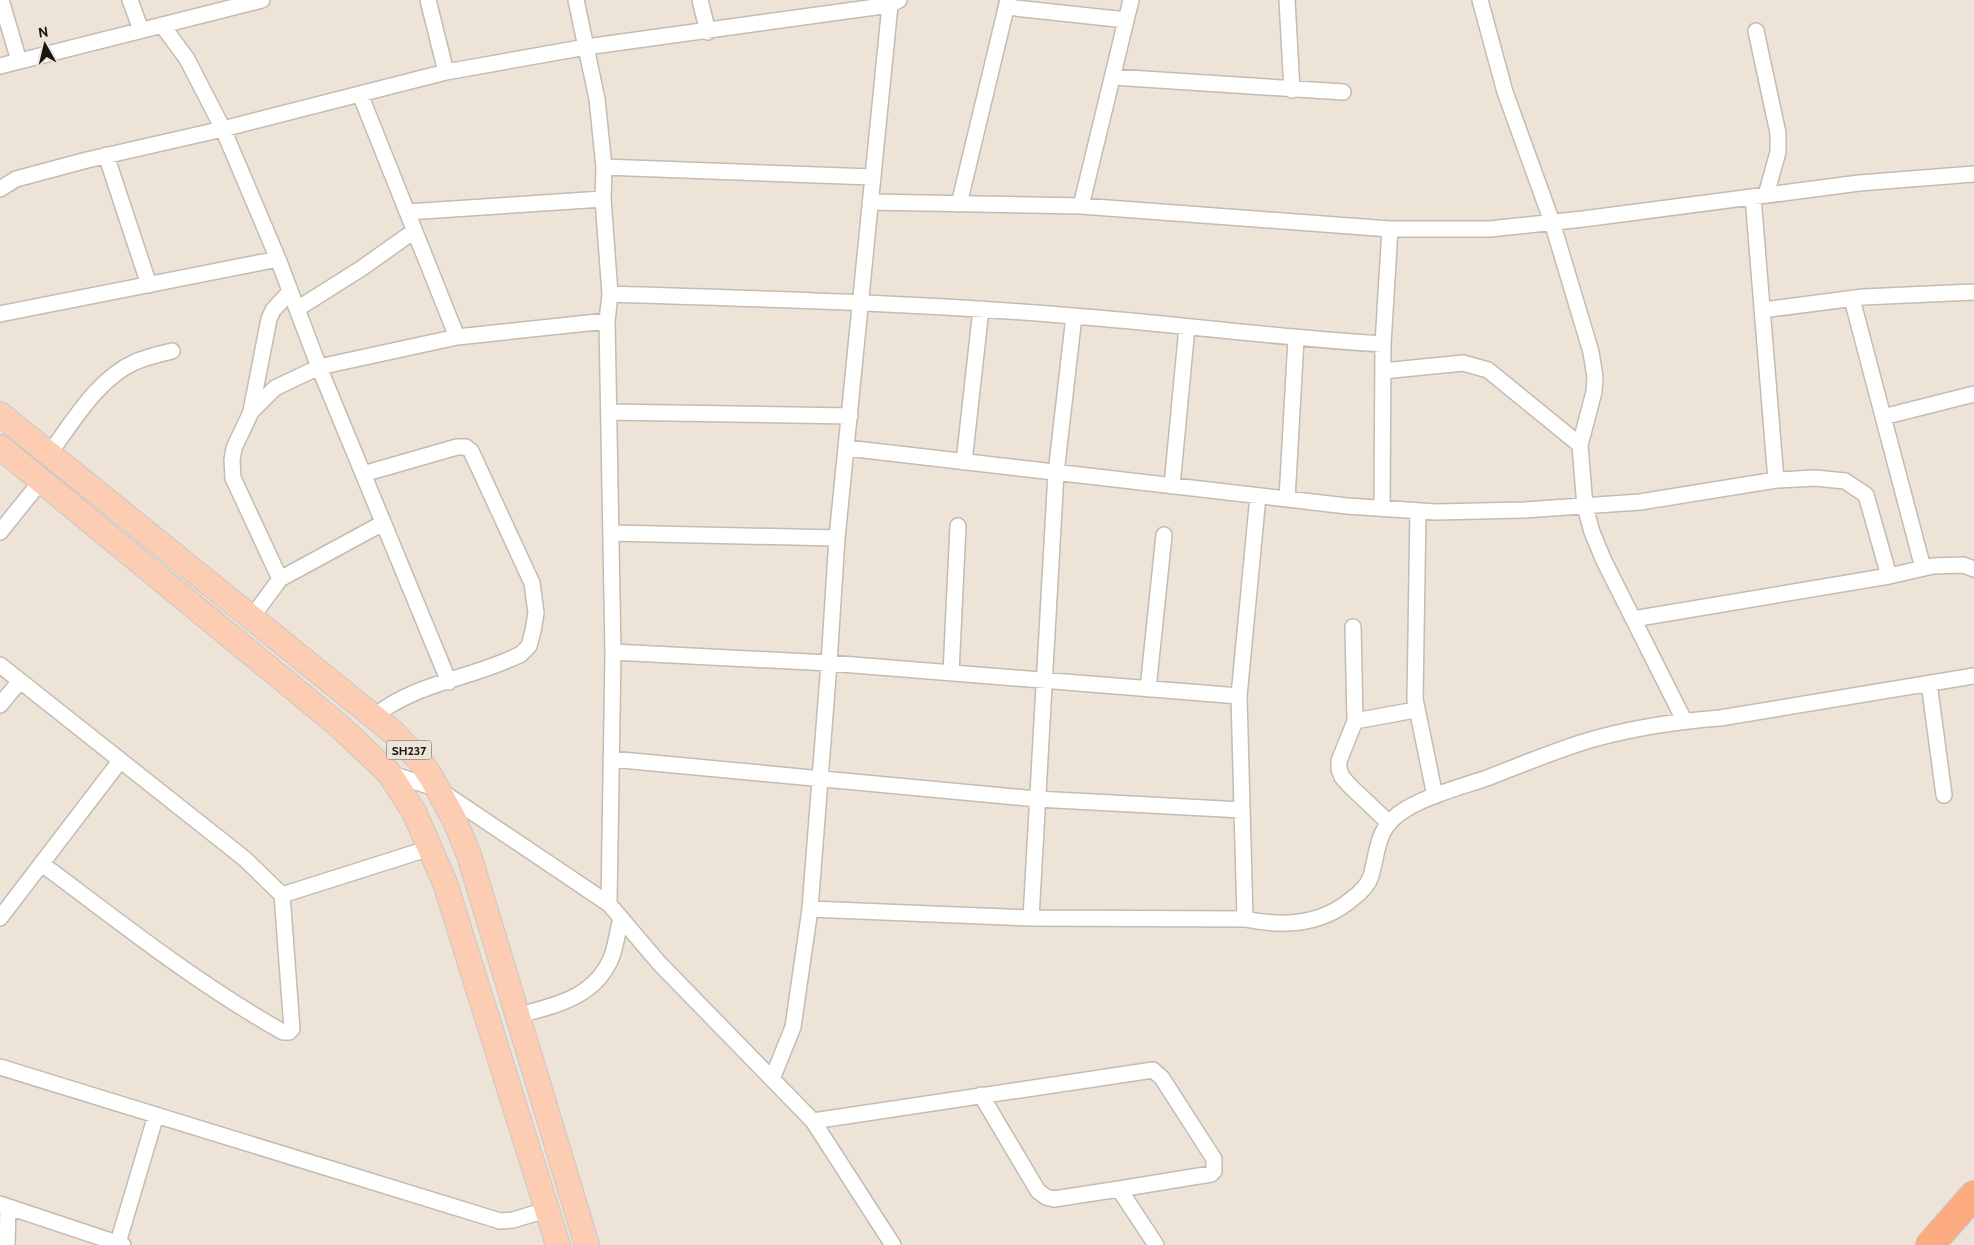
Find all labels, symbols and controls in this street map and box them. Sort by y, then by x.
north arrow [20,20,70,70]
text: N [37,23,49,42]
road number: SH237 [386,740,432,760]

